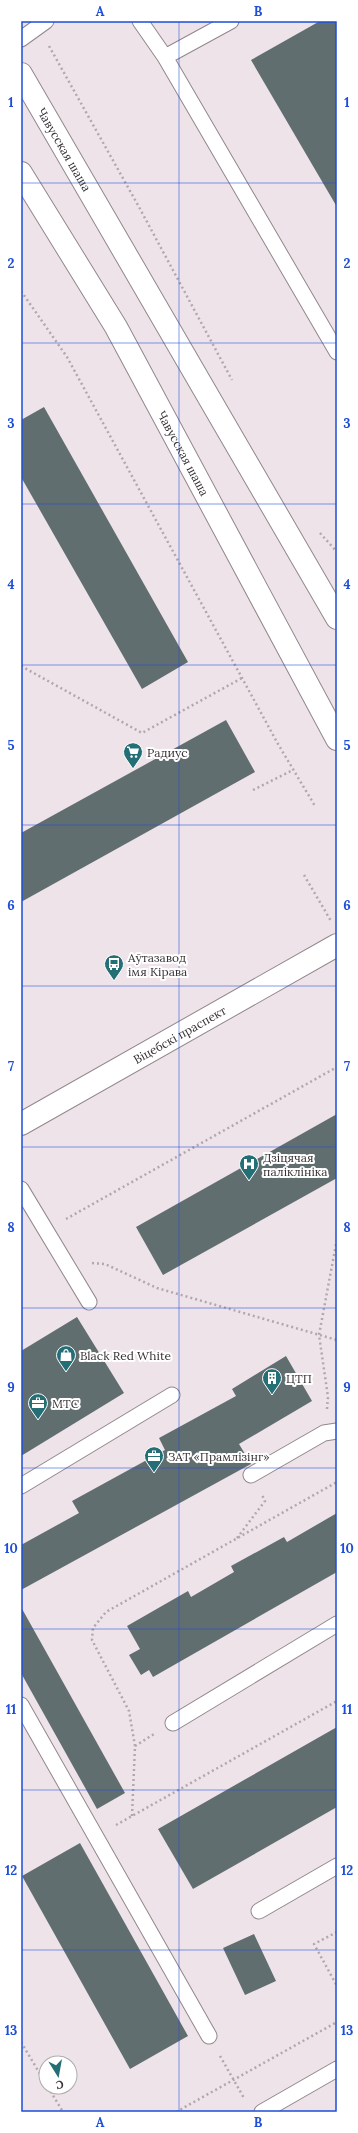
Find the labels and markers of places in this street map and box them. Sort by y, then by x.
supermarket icon: Радиус [122,741,144,769]
place label: Радиус [147,745,188,760]
place label: Аўтазавод імя Кірава [127,950,187,979]
bus stop icon: Аўтазавод імя Кірава [103,953,125,981]
place label: Дзіцячая паліклініка [263,1150,327,1179]
hospital icon: Дзіцячая паліклініка [238,1153,260,1181]
shop icon: Black Red White [55,1344,77,1372]
place label: Black Red White [80,1348,172,1363]
building icon: ЦТП [261,1367,283,1395]
place label: ЦТП [286,1371,312,1386]
office icon: МТС [27,1392,49,1420]
place label: МТС [52,1396,80,1411]
office icon: ЗАТ «Прамлізінг» [143,1445,165,1473]
place label: ЗАТ «Прамлізінг» [168,1449,270,1464]

